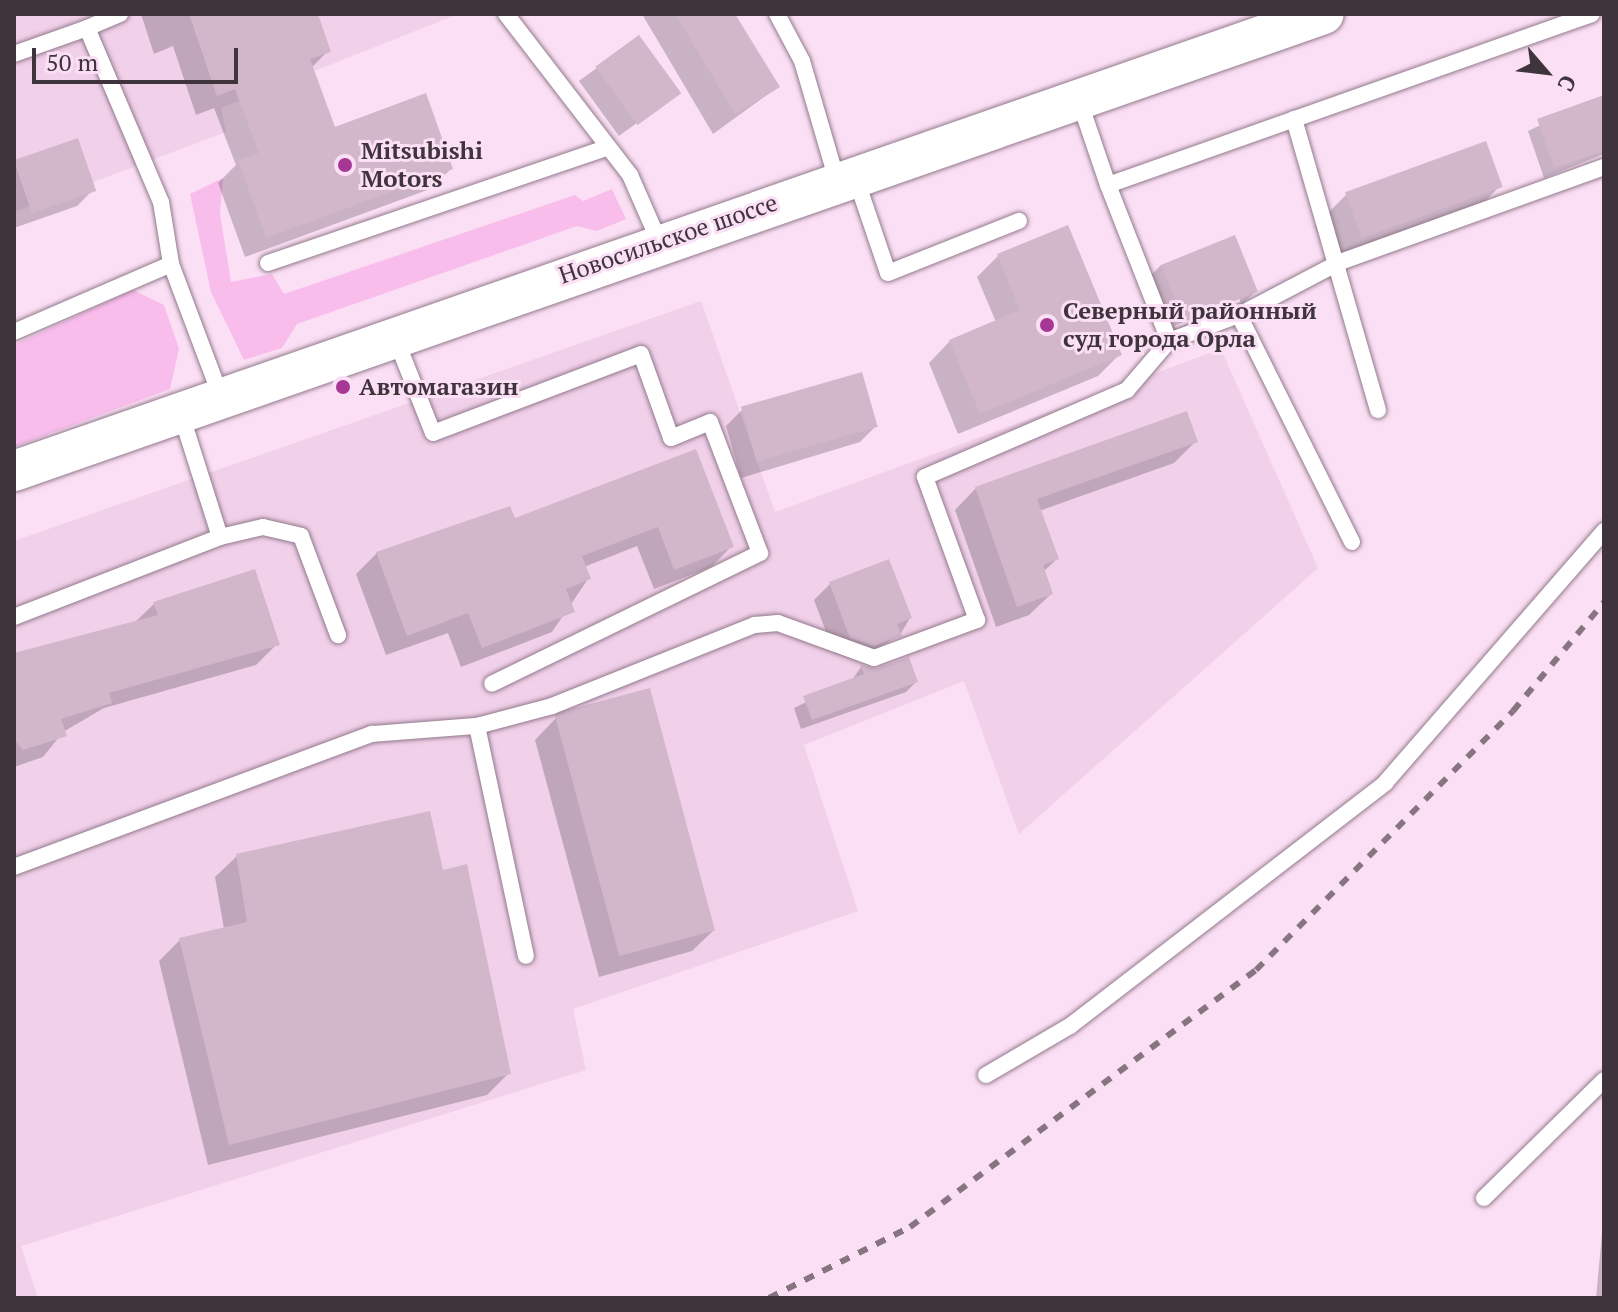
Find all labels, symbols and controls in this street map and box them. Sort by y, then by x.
scale bar [36,32,242,82]
north arrow [1506,32,1586,112]
text: 50 m [46,46,98,78]
text: С [1551,70,1584,97]
place label: Mitsubishi Motors [361,137,483,193]
marker: Mitsubishi Motors [336,156,354,174]
street label: Новосильское шоссе [555,188,781,290]
place label: Северный районный суд города Орла [1063,297,1317,353]
marker: Северный районный суд города Орла [1038,316,1056,334]
place label: Автомагазин [359,373,518,401]
marker: Автомагазин [334,378,352,396]

